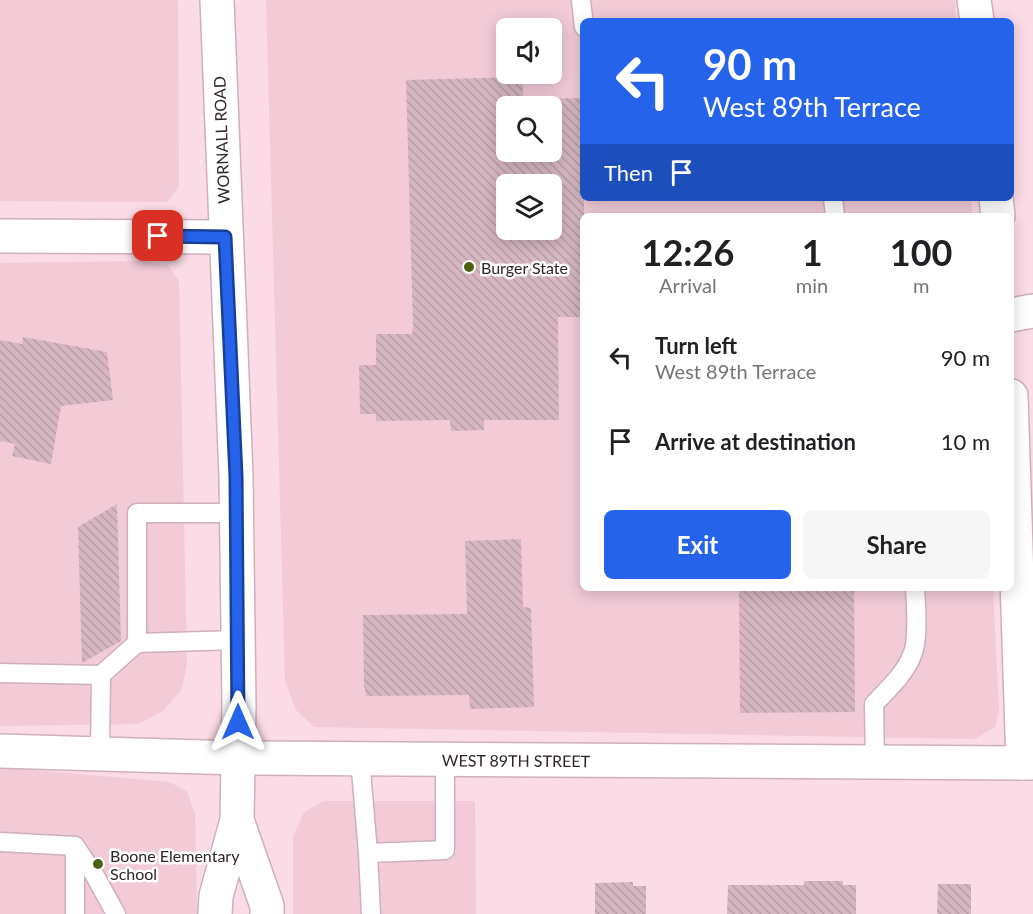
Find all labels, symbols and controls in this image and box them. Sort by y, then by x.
map controls [496,18,562,240]
button: sound [496,18,562,84]
text: 90 m [703,39,797,89]
icon: left [604,42,682,120]
street label: WORNALL ROAD [209,76,233,204]
text: West 89th Terrace [703,90,921,123]
button: search [496,96,562,162]
icon: arrive [665,156,698,189]
text: Then [604,159,653,186]
button: layers [496,174,562,240]
pin [132,210,183,261]
icon: arrive [141,219,174,252]
text: 12:26 [642,230,734,274]
text: 1 [802,230,823,274]
text: 100 [890,230,952,274]
place label: Burger State [481,258,568,277]
marker: Burger State [462,260,476,274]
text: Arrival [659,273,717,297]
text: min [796,273,828,297]
text: m [913,273,929,297]
text: Turn left [655,332,737,359]
icon: left [604,341,637,374]
text: 90 m [941,344,990,371]
text: West 89th Terrace [655,359,816,383]
icon: arrive [604,425,637,458]
text: Arrive at destination [655,428,856,455]
text: 10 m [941,428,990,455]
button: Exit [604,510,791,579]
button: Share [803,510,990,579]
position arrow [206,690,270,754]
street label: WEST 89TH STREET [442,750,591,770]
place label: Boone Elementary School [110,846,240,883]
marker: Boone Elementary School [91,857,105,871]

